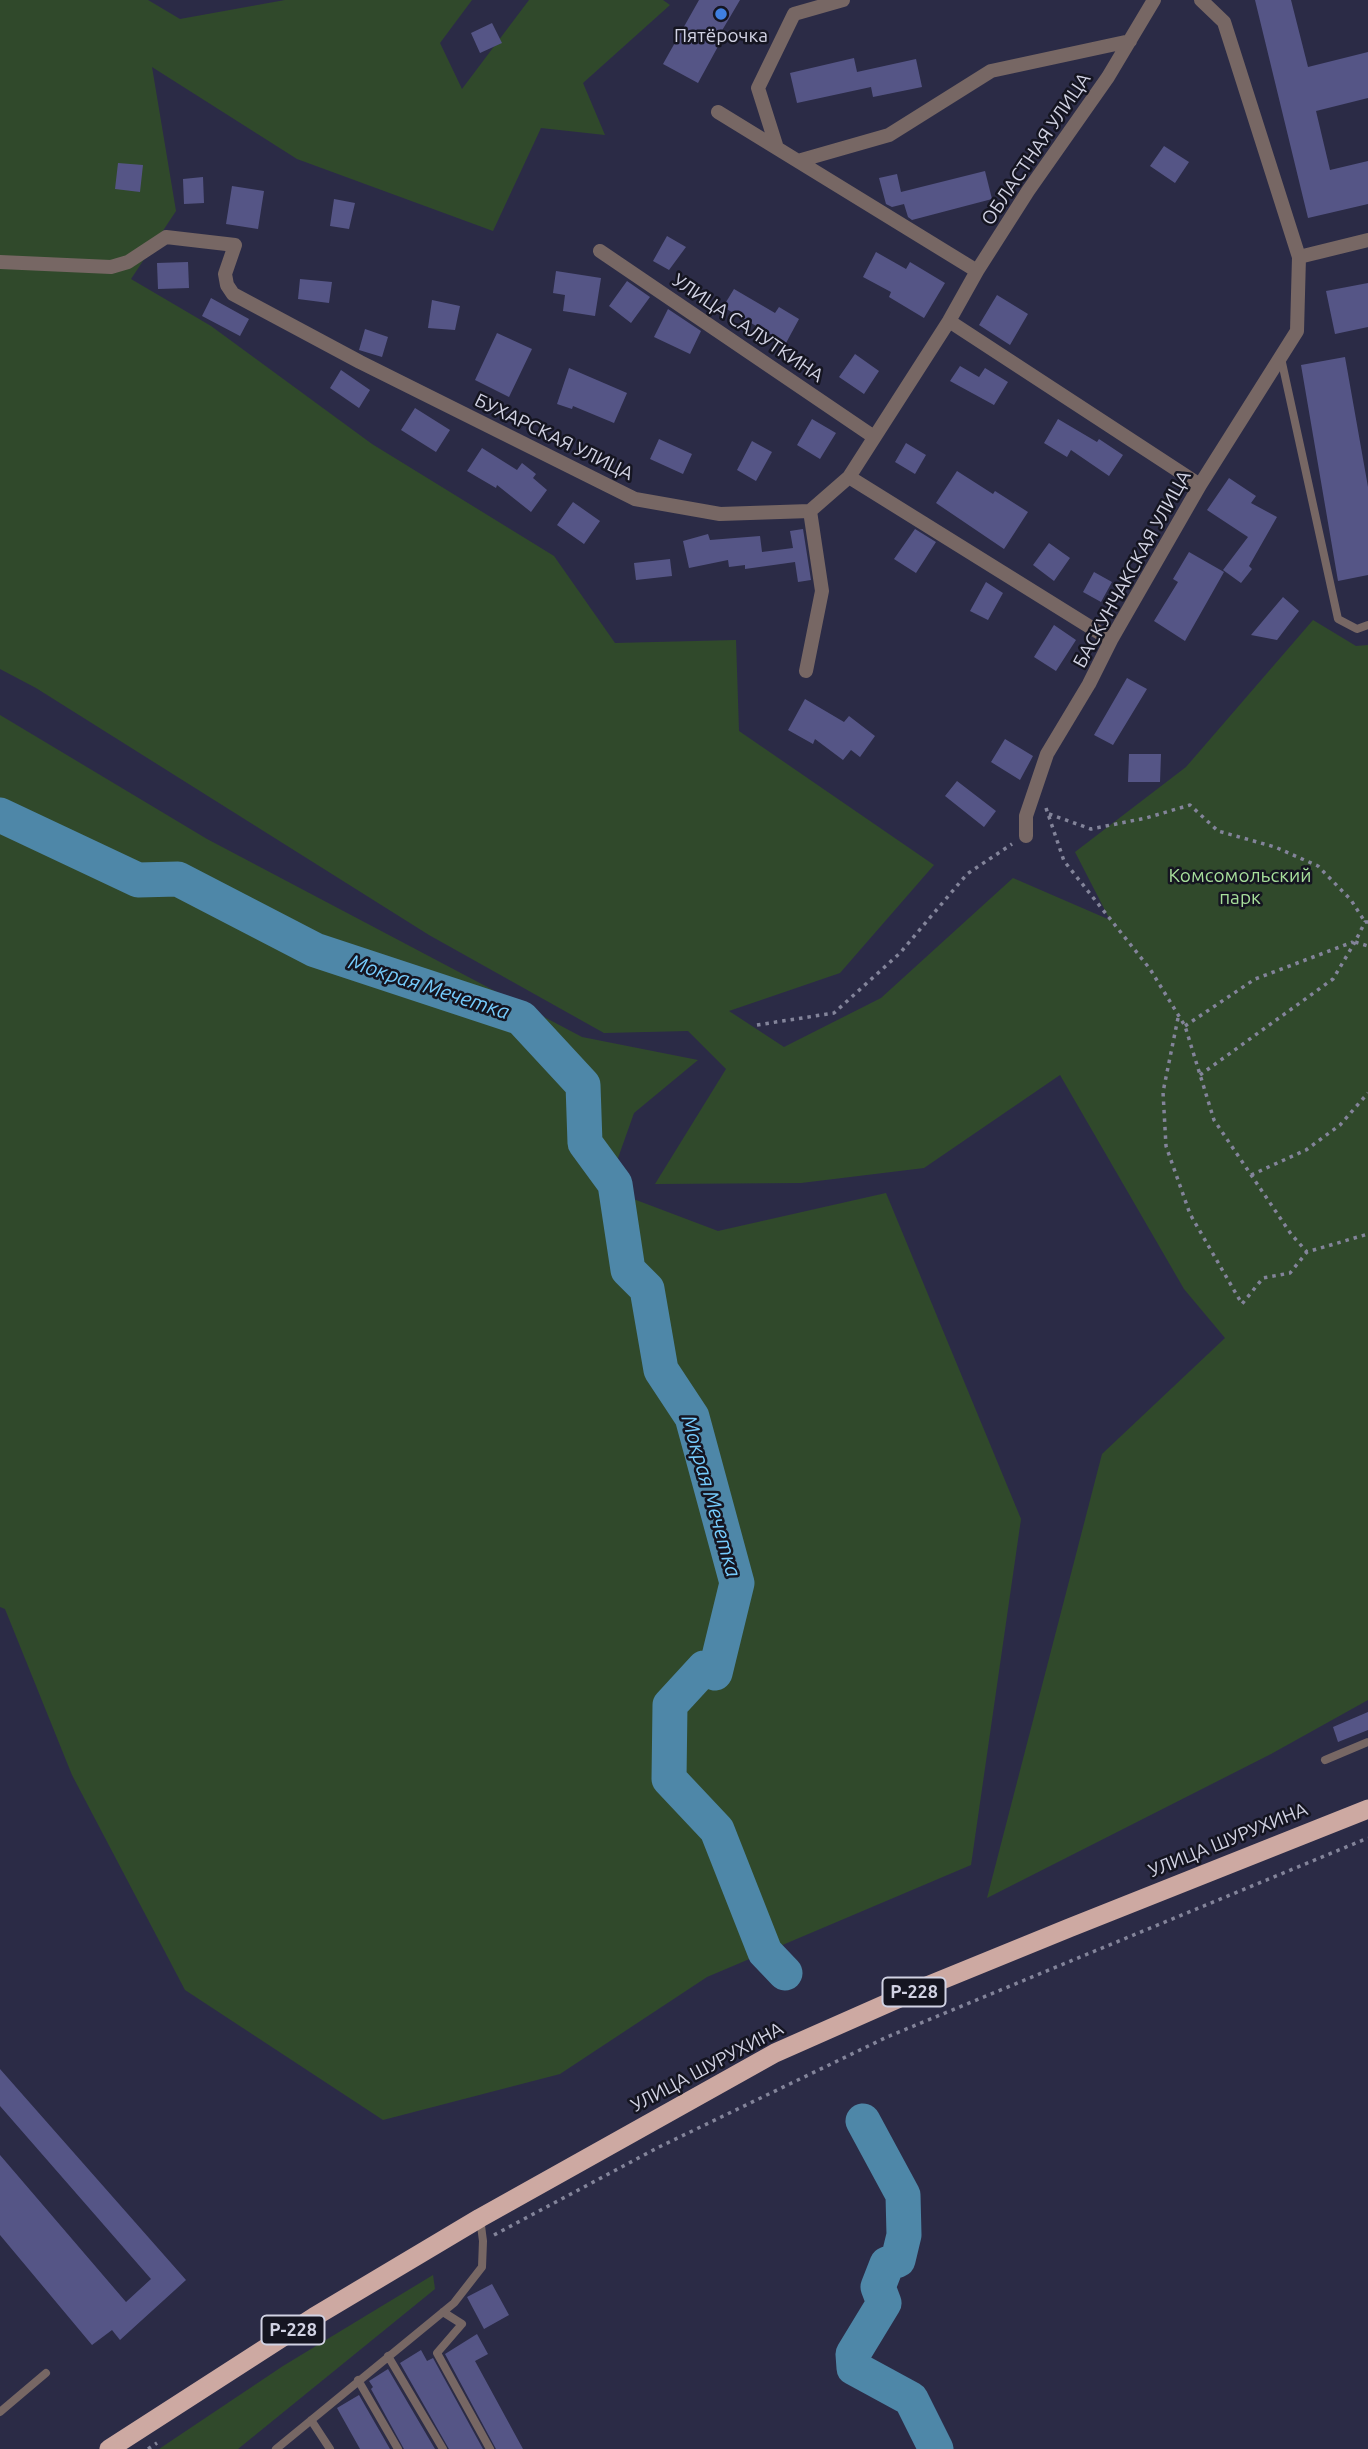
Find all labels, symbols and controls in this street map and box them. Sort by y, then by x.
marker: Пятёрочка [713,6,729,22]
place label: Пятёрочка [674,25,768,47]
street label: ОБЛАСТНАЯ УЛИЦА [977,68,1095,230]
street label: УЛИЦА САЛУТКИНА [668,269,828,387]
street label: БУХАРСКАЯ УЛИЦА [471,389,637,485]
street label: БАСКУНЧАКСКАЯ УЛИЦА [1068,466,1196,672]
park label: Комсомольский парк [1168,865,1312,909]
water label: Мокрая Мечетка [346,949,512,1025]
water label: Мокрая Мечетка [676,1412,746,1580]
street label: УЛИЦА ШУРУХИНА [1145,1798,1311,1882]
road number: Р-228 [883,1978,946,2006]
street label: УЛИЦА ШУРУХИНА [627,2017,787,2117]
road number: Р-228 [262,2316,324,2344]

